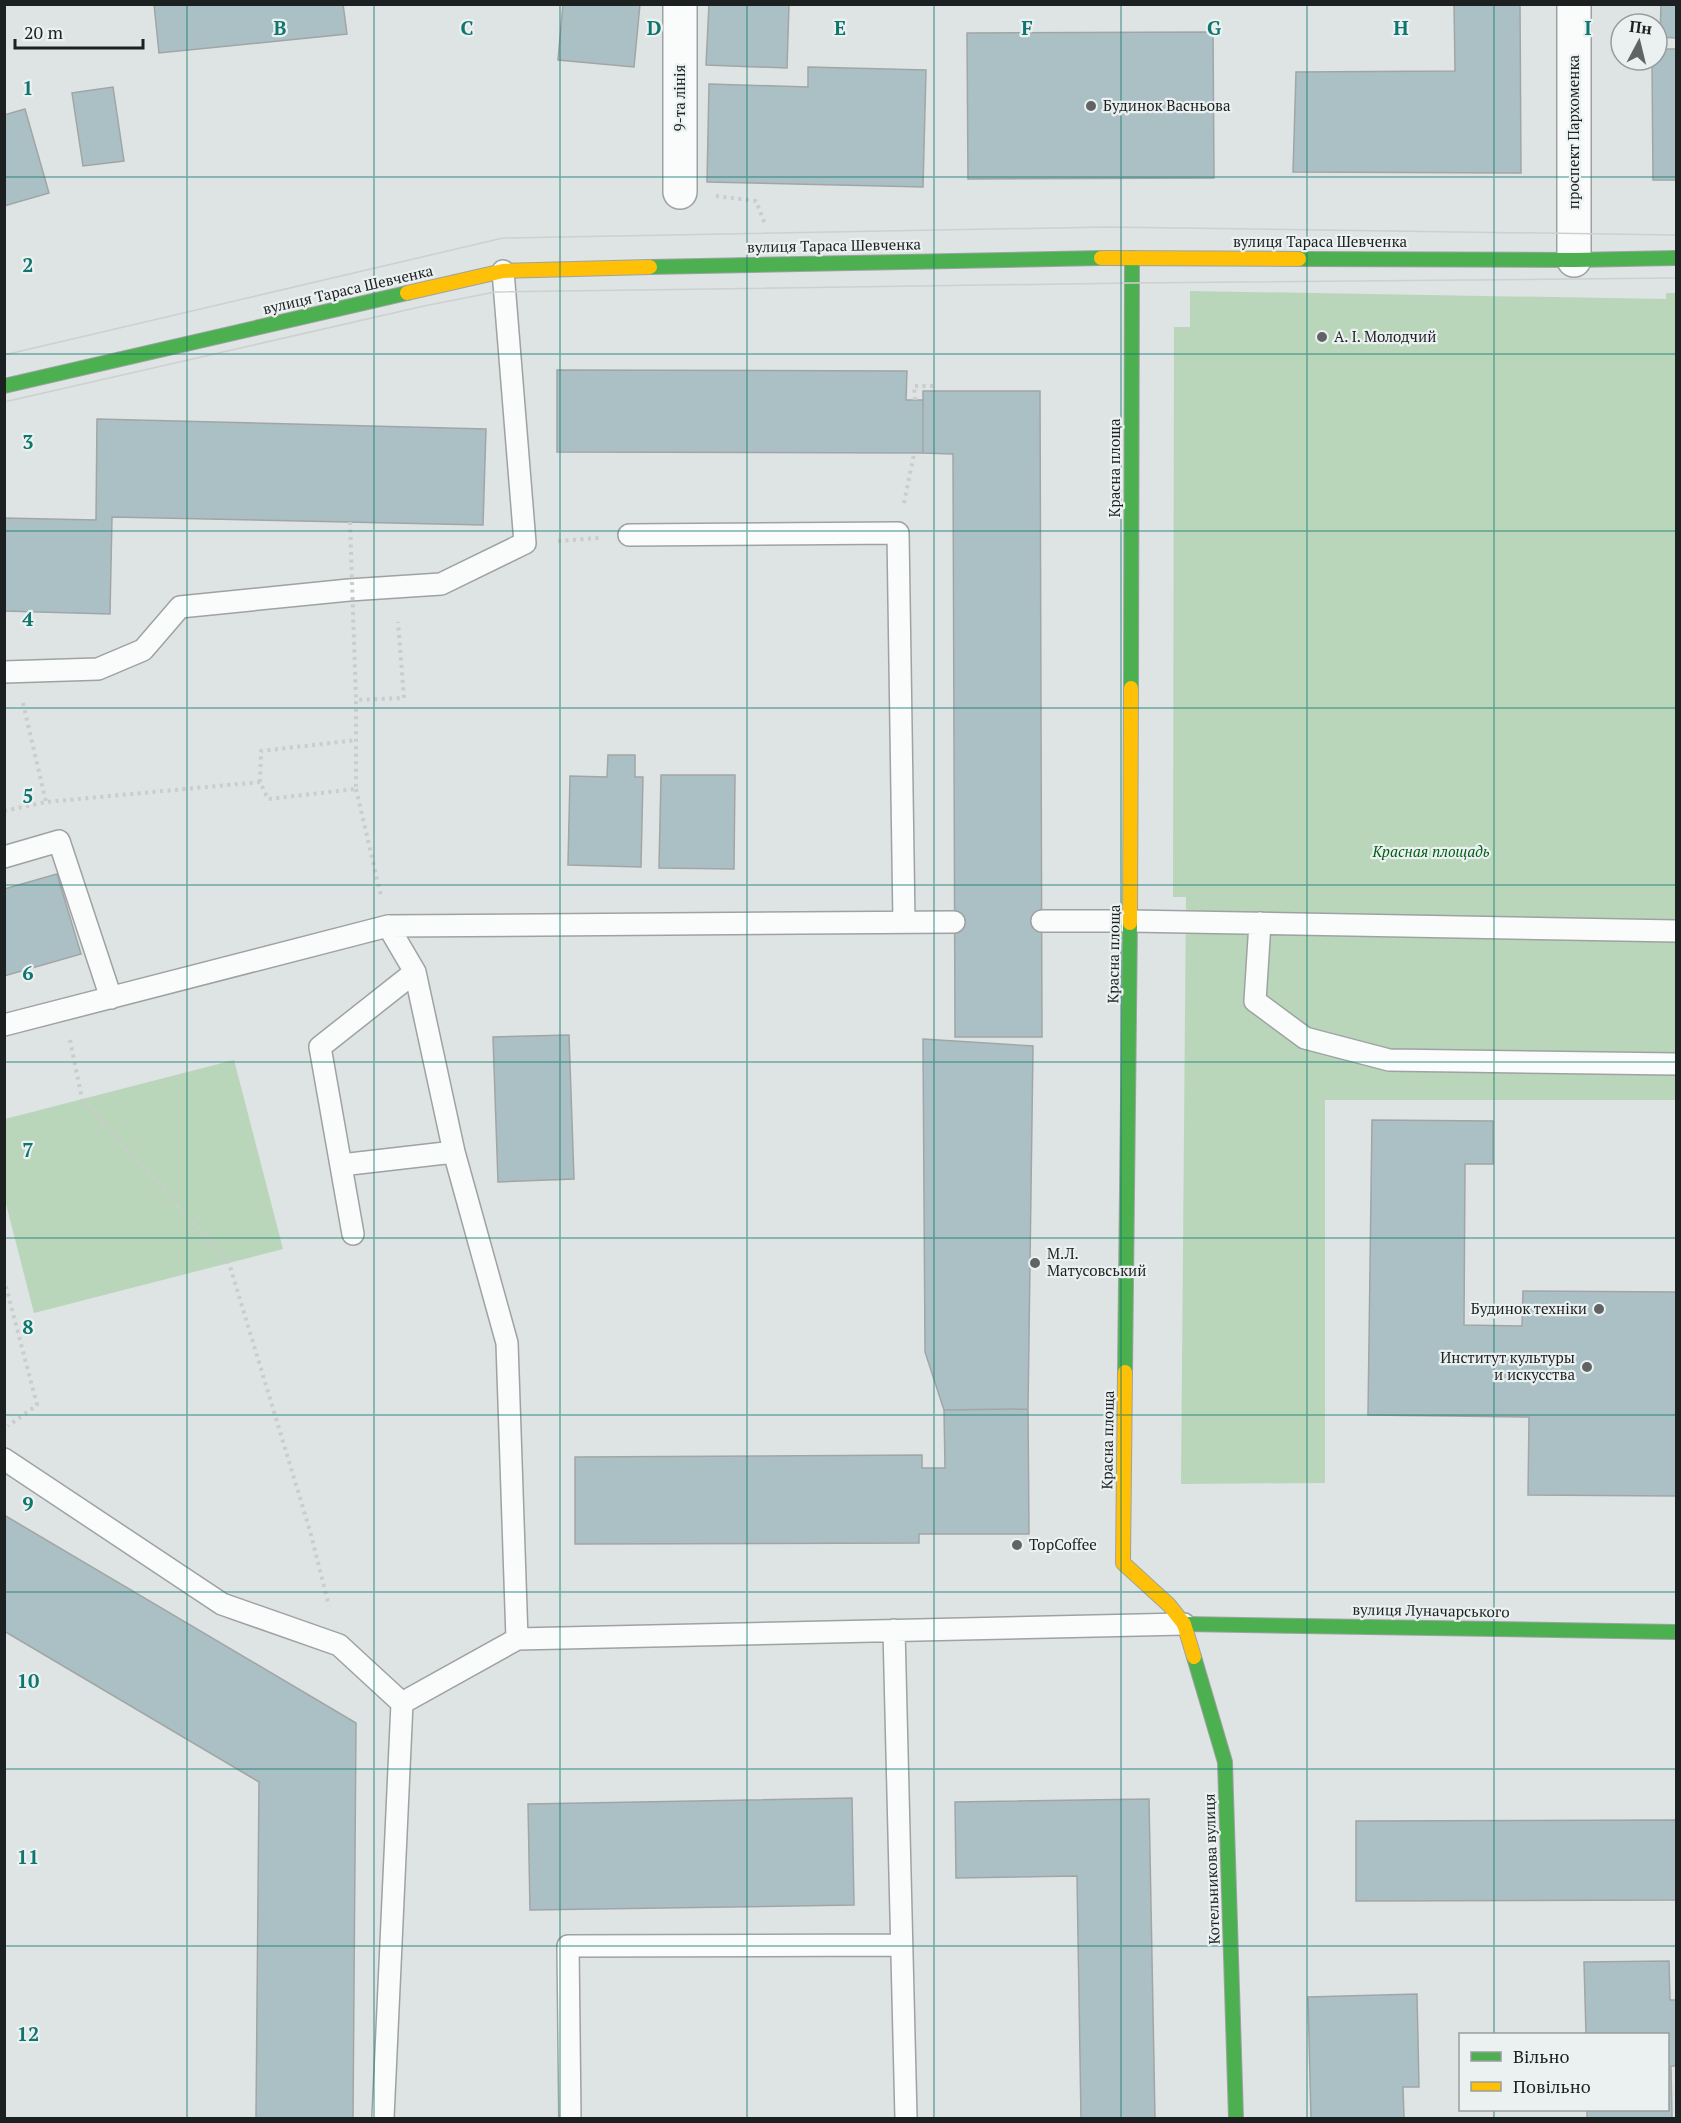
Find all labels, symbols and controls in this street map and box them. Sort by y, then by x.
scale bar [15,12,142,50]
north arrow [1609,12,1669,72]
text: B [274,14,287,41]
text: C [460,14,474,41]
text: D [647,14,661,41]
text: E [834,14,846,41]
text: F [1021,14,1033,41]
text: G [1207,14,1221,41]
text: H [1393,14,1409,41]
text: I [1584,14,1592,41]
text: Пн [1628,15,1654,39]
text: 20 m [24,20,64,44]
street label: проспект Пархоменка [1563,54,1583,209]
street label: 9-та лінія [669,64,689,132]
text: 1 [22,74,34,101]
place label: Будинок Васньова [1103,95,1231,115]
marker: Будинок Васньова [1084,99,1098,113]
street label: вулиця Тараса Шевченка [1233,231,1408,251]
street label: вулиця Тараса Шевченка [747,233,922,257]
text: 2 [22,251,34,278]
street label: вулиця Тараса Шевченка [261,260,435,318]
place label: А. І. Молодчий [1334,326,1436,346]
marker: А. І. Молодчий [1315,330,1329,344]
street label: Красна площа [1104,418,1124,518]
text: 3 [22,428,34,455]
text: 4 [22,605,34,632]
text: 5 [22,782,34,809]
park label: Красная площадь [1372,841,1490,861]
street label: Красна площа [1102,904,1124,1004]
text: 6 [22,959,34,986]
text: 7 [22,1136,34,1163]
place label: М.Л. Матусовський [1047,1243,1146,1280]
marker: М.Л. Матусовський [1028,1256,1042,1270]
place label: Будинок техніки [1471,1298,1587,1318]
marker: Будинок техніки [1592,1302,1606,1316]
text: 8 [22,1313,34,1340]
place label: Институт культуры и искусства [1440,1347,1575,1384]
marker: Институт культуры и искусства [1580,1360,1594,1374]
street label: Красна площа [1096,1390,1118,1490]
text: 9 [22,1490,34,1517]
place label: TopCoffee [1029,1534,1097,1554]
marker: TopCoffee [1010,1538,1024,1552]
street label: вулиця Луначарського [1352,1599,1510,1621]
text: 10 [17,1667,39,1694]
street label: Котельникова вулиця [1198,1793,1224,1945]
text: 11 [17,1843,39,1870]
text: 12 [17,2020,39,2047]
legend [1459,2033,1669,2111]
text: Вільно [1513,2044,1569,2068]
text: Повільно [1513,2074,1591,2098]

